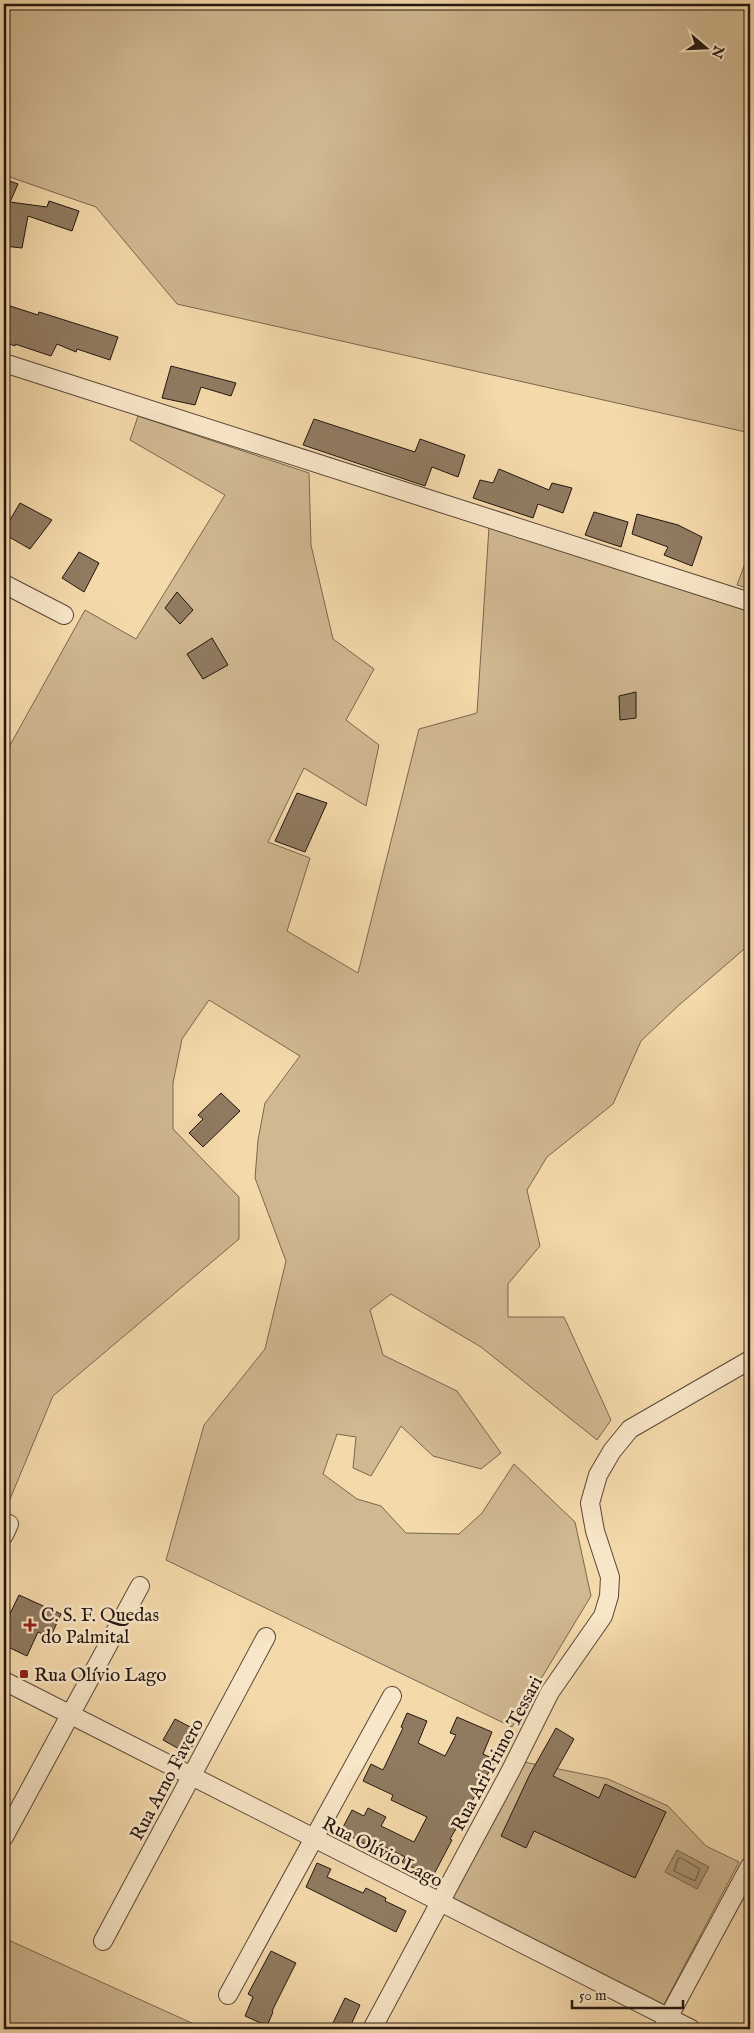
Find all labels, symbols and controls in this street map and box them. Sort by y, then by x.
north arrow [682,22,732,72]
text: N [707,42,728,61]
place label: C. S. F. Quedas do Palmital [41,1604,159,1650]
marker: C. S. F. Quedas do Palmital [23,1618,37,1632]
place label: Rua Olívio Lago [34,1664,167,1688]
marker: Rua Olívio Lago [18,1668,30,1680]
street label: Rua Ari Primo Tessari [447,1672,549,1836]
street label: Rua Arno Favero [125,1715,210,1845]
street label: Rua Olívio Lago [318,1812,447,1894]
scale bar [572,1978,683,2010]
text: 50 m [579,1986,607,2005]

